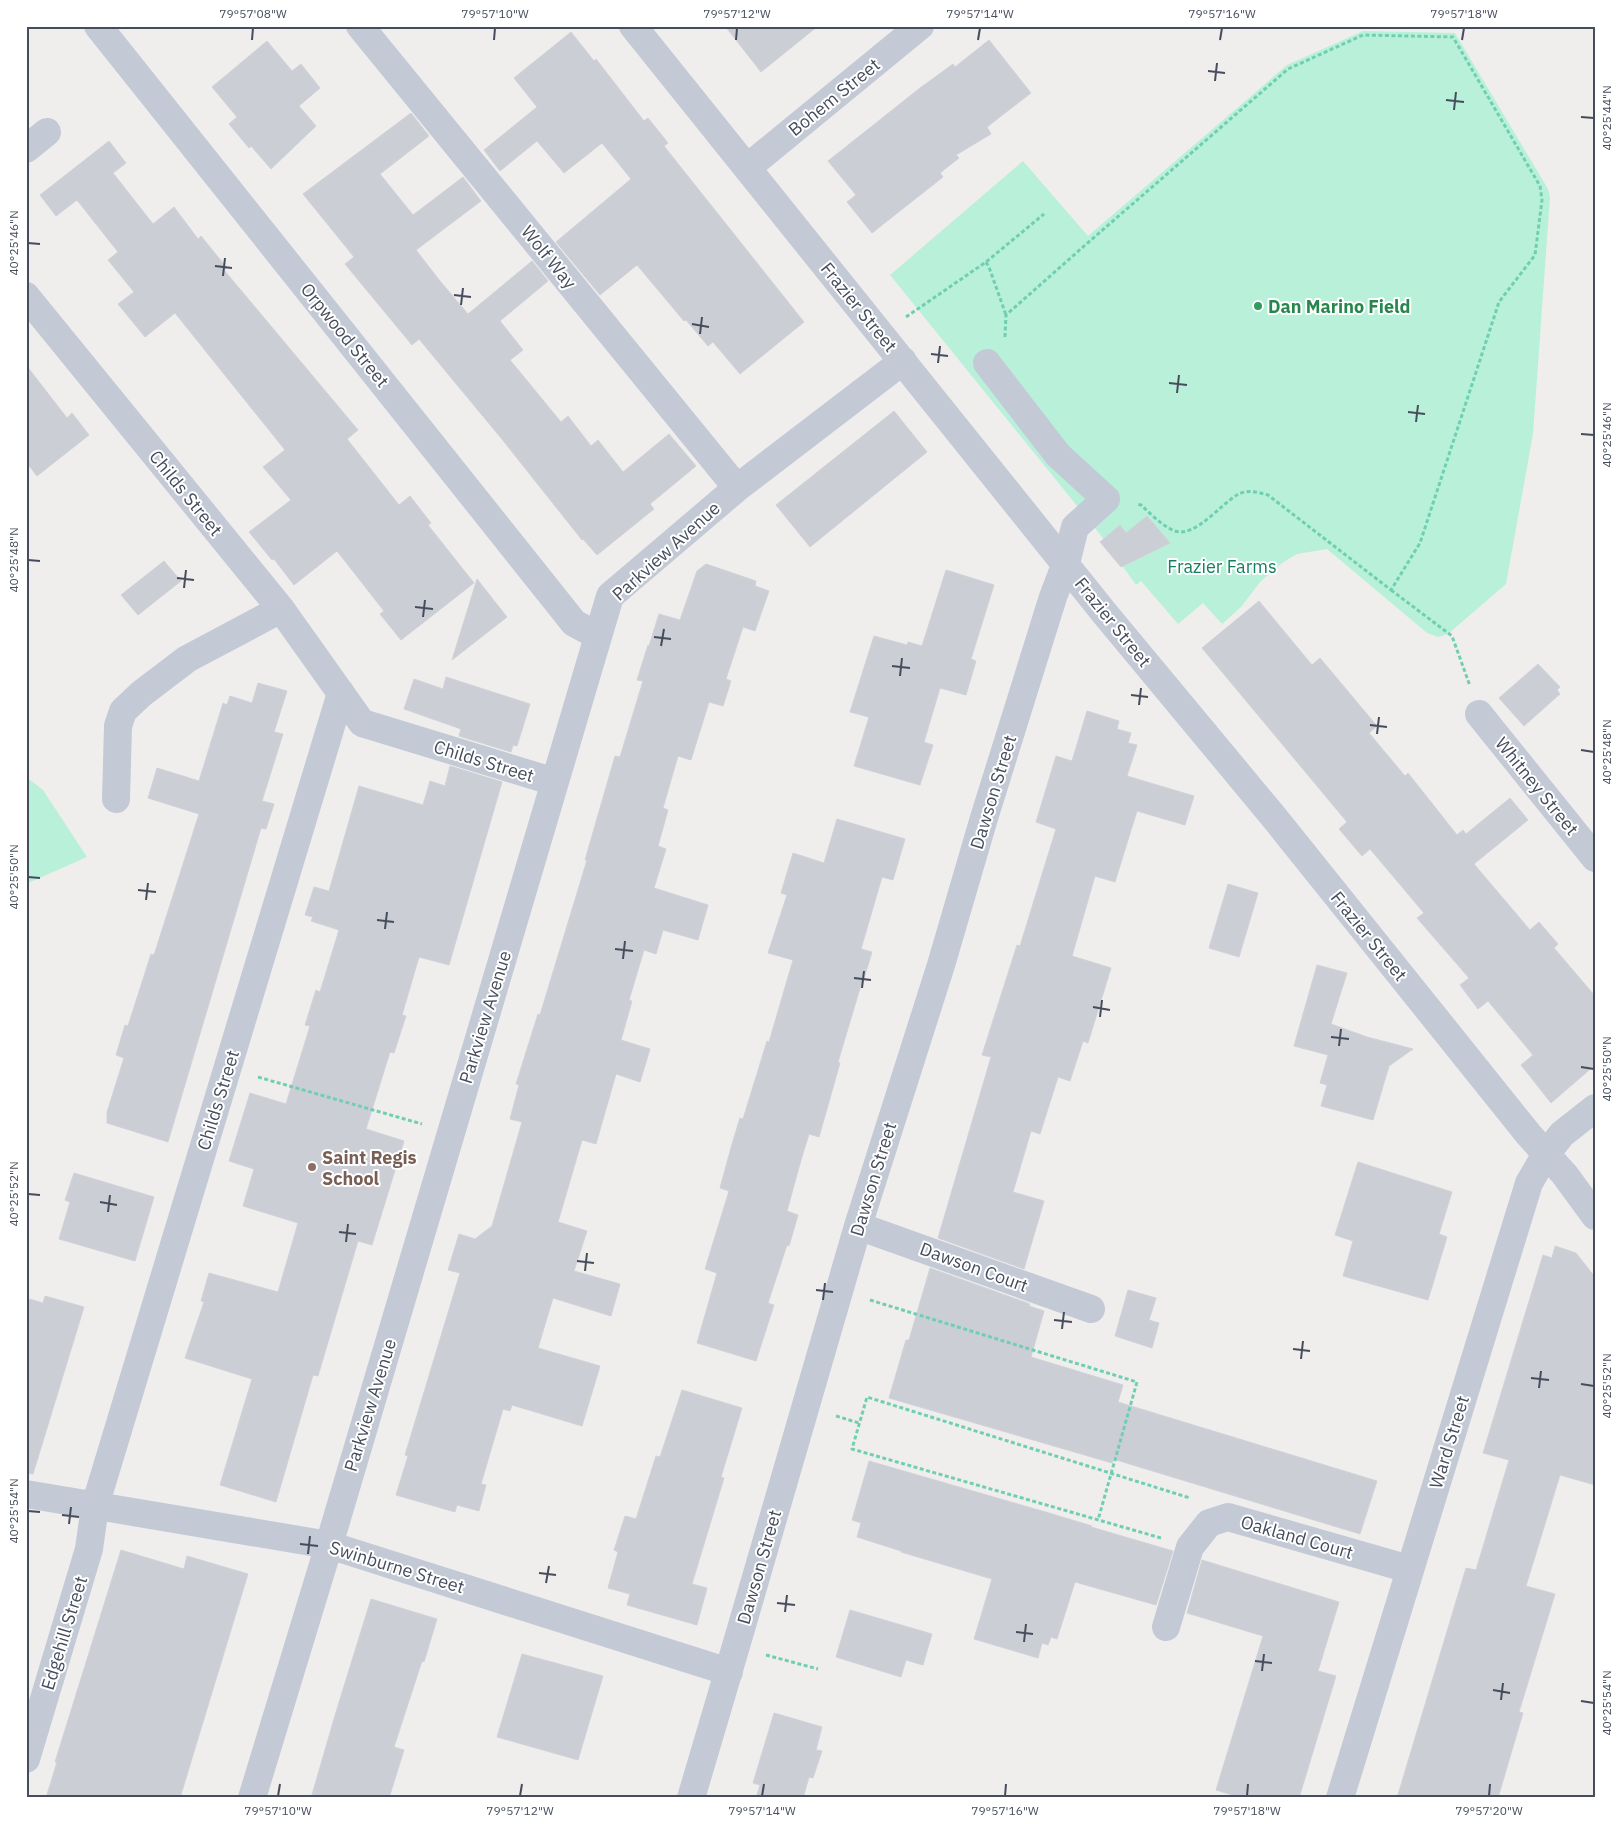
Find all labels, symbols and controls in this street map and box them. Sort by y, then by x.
text: 79°57'08"W [219,6,287,21]
text: 79°57'10"W [461,6,529,21]
text: 79°57'12"W [703,6,771,21]
text: 79°57'14"W [946,6,1014,21]
text: 79°57'16"W [1188,6,1256,21]
text: 79°57'18"W [1430,6,1498,21]
street label: Bohem Street [784,53,884,141]
text: 40°25'44"N [1599,85,1614,151]
text: 40°25'46"N [6,210,21,276]
street label: Wolf Way [516,221,582,293]
street label: Frazier Street [816,257,902,357]
street label: Orpwood Street [296,278,394,392]
place label: Dan Marino Field [1268,295,1411,318]
marker: Dan Marino Field [1252,300,1264,312]
text: 40°25'46"N [1599,402,1614,468]
street label: Childs Street [144,445,228,541]
street label: Parkview Avenue [607,496,725,606]
text: 40°25'48"N [6,527,21,593]
park label: Frazier Farms [1167,555,1277,578]
street label: Frazier Street [1070,572,1156,672]
text: 40°25'48"N [1599,719,1614,785]
street label: Dawson Street [965,732,1021,852]
street label: Whitney Street [1490,732,1584,840]
street label: Childs Street [431,735,537,787]
text: 40°25'50"N [6,844,21,910]
street label: Frazier Street [1326,886,1412,986]
street label: Parkview Avenue [454,948,516,1086]
text: 40°25'50"N [1599,1036,1614,1102]
street label: Childs Street [192,1047,244,1153]
street label: Dawson Street [845,1119,901,1239]
place label: Saint Regis School [322,1146,417,1190]
text: 40°25'52"N [6,1161,21,1227]
marker: Saint Regis School [306,1161,318,1173]
street label: Dawson Court [917,1237,1031,1297]
street label: Parkview Avenue [339,1336,401,1474]
text: 40°25'52"N [1599,1353,1614,1419]
street label: Ward Street [1424,1393,1474,1491]
text: 40°25'54"N [6,1478,21,1544]
street label: Dawson Street [732,1507,786,1627]
street label: Oakland Court [1238,1510,1356,1564]
street label: Swinburne Street [327,1536,467,1598]
street label: Edgehill Street [36,1573,92,1693]
text: 40°25'54"N [1599,1670,1614,1736]
text: 79°57'10"W [244,1803,312,1818]
text: 79°57'12"W [486,1803,554,1818]
text: 79°57'14"W [728,1803,796,1818]
text: 79°57'16"W [971,1803,1039,1818]
text: 79°57'18"W [1213,1803,1281,1818]
text: 79°57'20"W [1455,1803,1523,1818]

